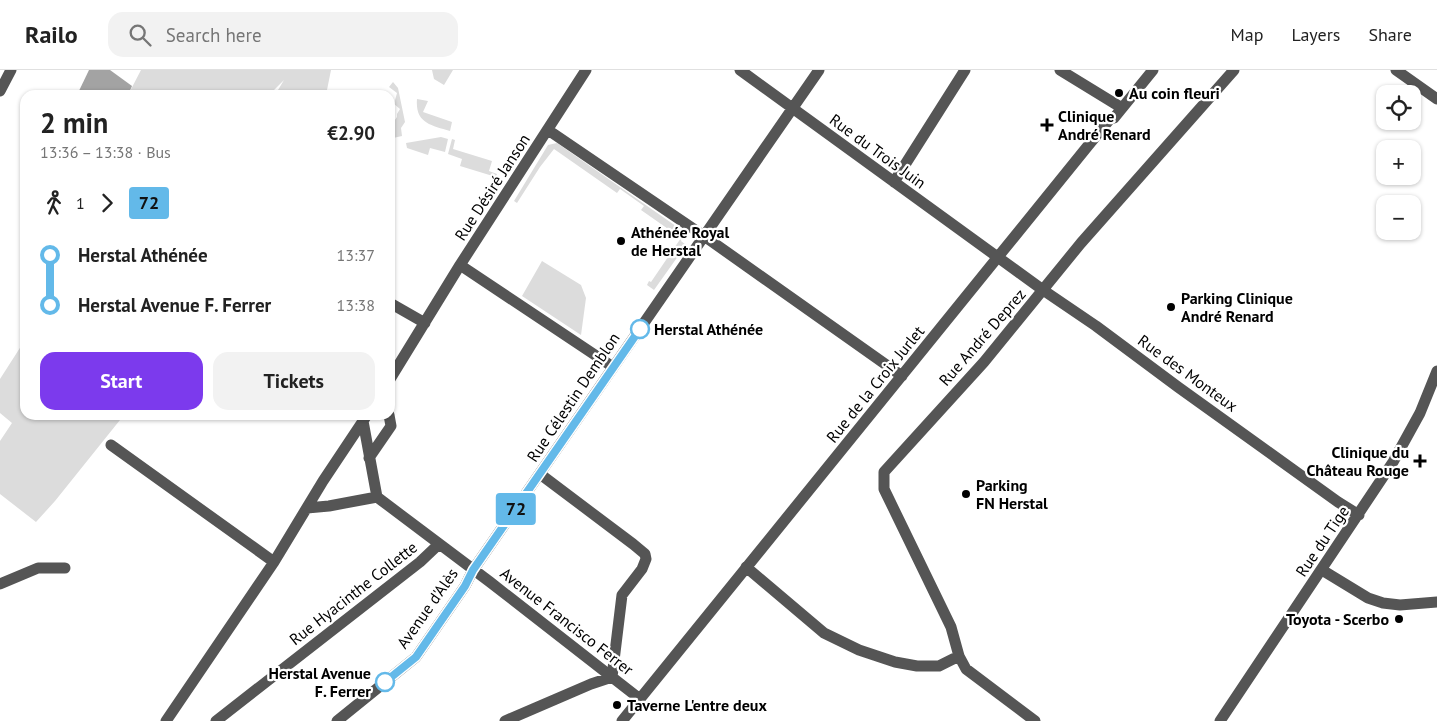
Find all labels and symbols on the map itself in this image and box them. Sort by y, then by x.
place label: Au coin fleuri [1129,83,1220,103]
marker: Au coin fleuri [1113,87,1125,99]
place label: Clinique André Renard [1058,106,1151,144]
street label: Rue du Trois Juin [826,109,930,193]
marker: Clinique André Renard [1040,118,1054,132]
street label: Rue Désiré Janson [450,130,534,244]
place label: Athénée Royal de Herstal [631,222,729,260]
marker: Athénée Royal de Herstal [615,235,627,247]
street label: Rue André Deprez [934,284,1030,390]
place label: Parking Clinique André Renard [1181,288,1293,326]
marker: Parking Clinique André Renard [1165,301,1177,313]
marker: Herstal Athénée [630,319,650,339]
place label: Herstal Athénée [654,319,763,339]
street label: Rue de la Croix Jurlet [822,321,929,446]
street label: Rue Célestin Demblon [522,329,624,465]
street label: Rue des Monteux [1134,330,1242,416]
place label: Clinique du Château Rouge [1306,442,1409,480]
marker: Clinique du Château Rouge [1413,454,1427,468]
place label: Parking FN Herstal [976,475,1048,513]
marker: Parking FN Herstal [960,488,972,500]
line badge: 72 [494,493,538,525]
street label: Rue du Tige [1291,502,1353,580]
street label: Rue Hyacinthe Collette [285,537,421,649]
street label: Avenue Francisco Ferrer [496,563,638,680]
street label: Avenue d'Alès [392,564,462,652]
place label: Toyota - Scerbo [1286,609,1389,629]
marker: Toyota - Scerbo [1393,613,1405,625]
place label: Herstal Avenue F. Ferrer [269,663,371,701]
marker: Herstal Avenue F. Ferrer [375,672,395,692]
place label: Taverne L'entre deux [627,695,767,715]
marker: Taverne L'entre deux [611,699,623,711]

